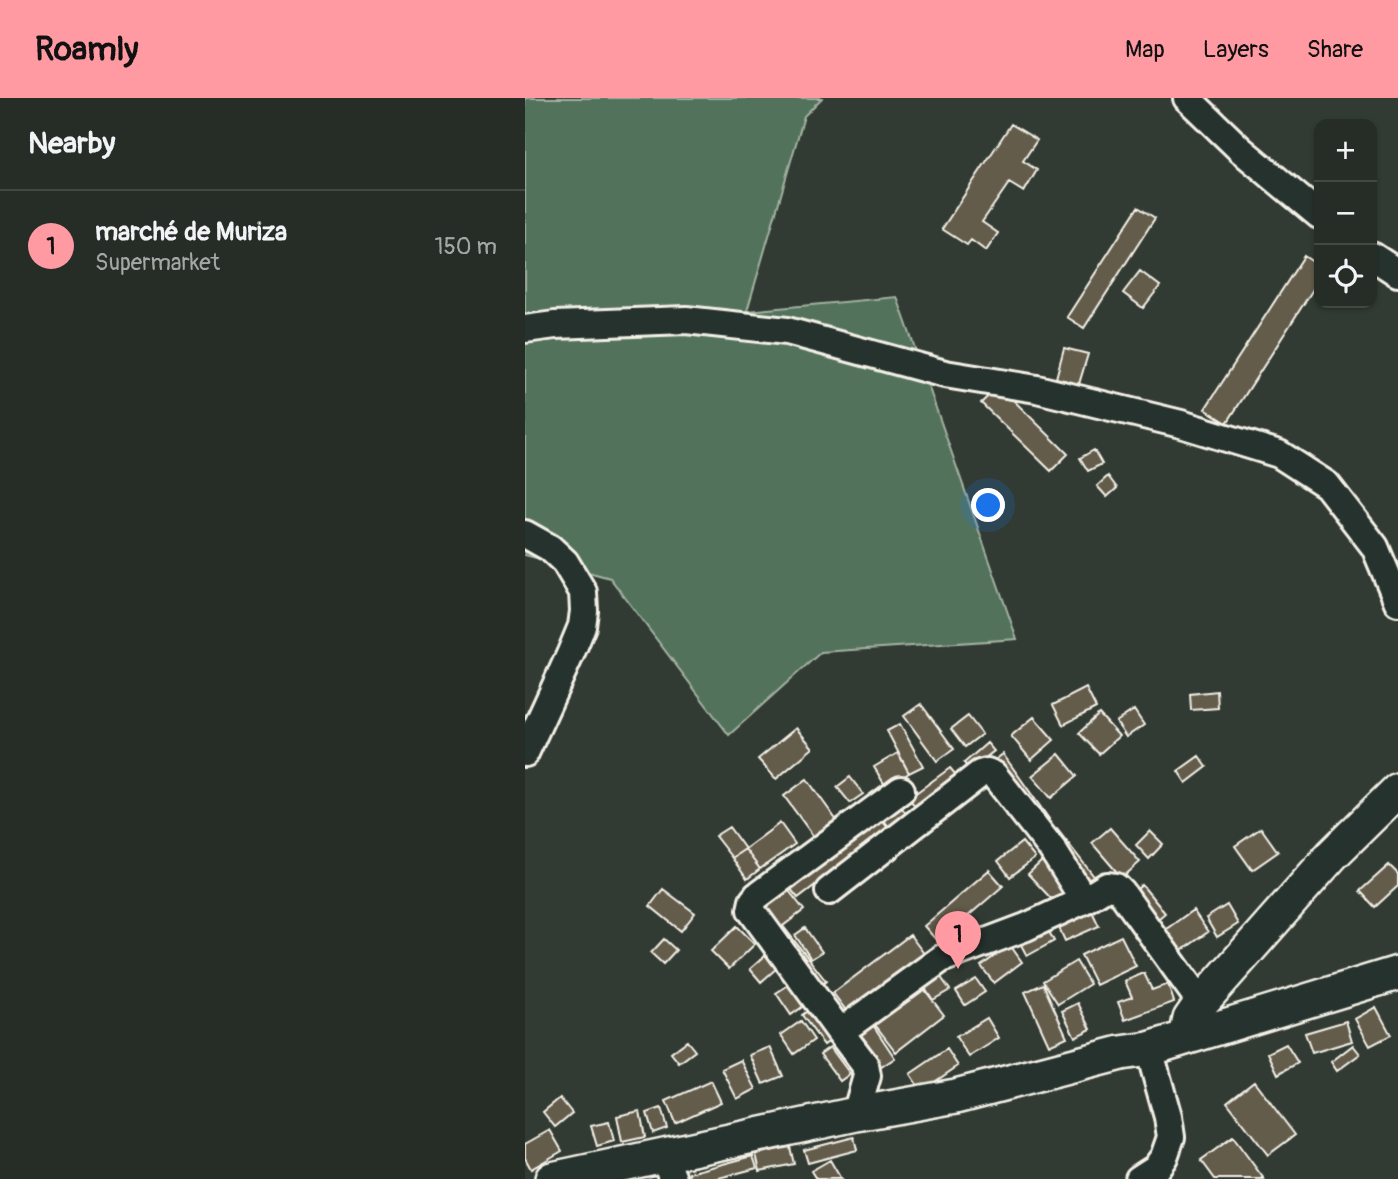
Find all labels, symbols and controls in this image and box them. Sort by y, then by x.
text: Roamly [35,29,138,70]
text: Map [1125,35,1165,64]
text: Layers [1203,35,1269,64]
text: Share [1307,35,1363,64]
map controls [1314,119,1377,308]
button: + [1314,119,1377,182]
text: Nearby [28,125,115,162]
button: − [1314,182,1377,245]
text: marché de Muriza [95,216,287,248]
text: 1 [47,232,56,261]
text: 150 m [434,232,497,261]
button: locate [1314,245,1377,308]
text: Supermarket [95,248,220,277]
your location [971,488,1005,522]
pin: 1 [935,911,981,969]

